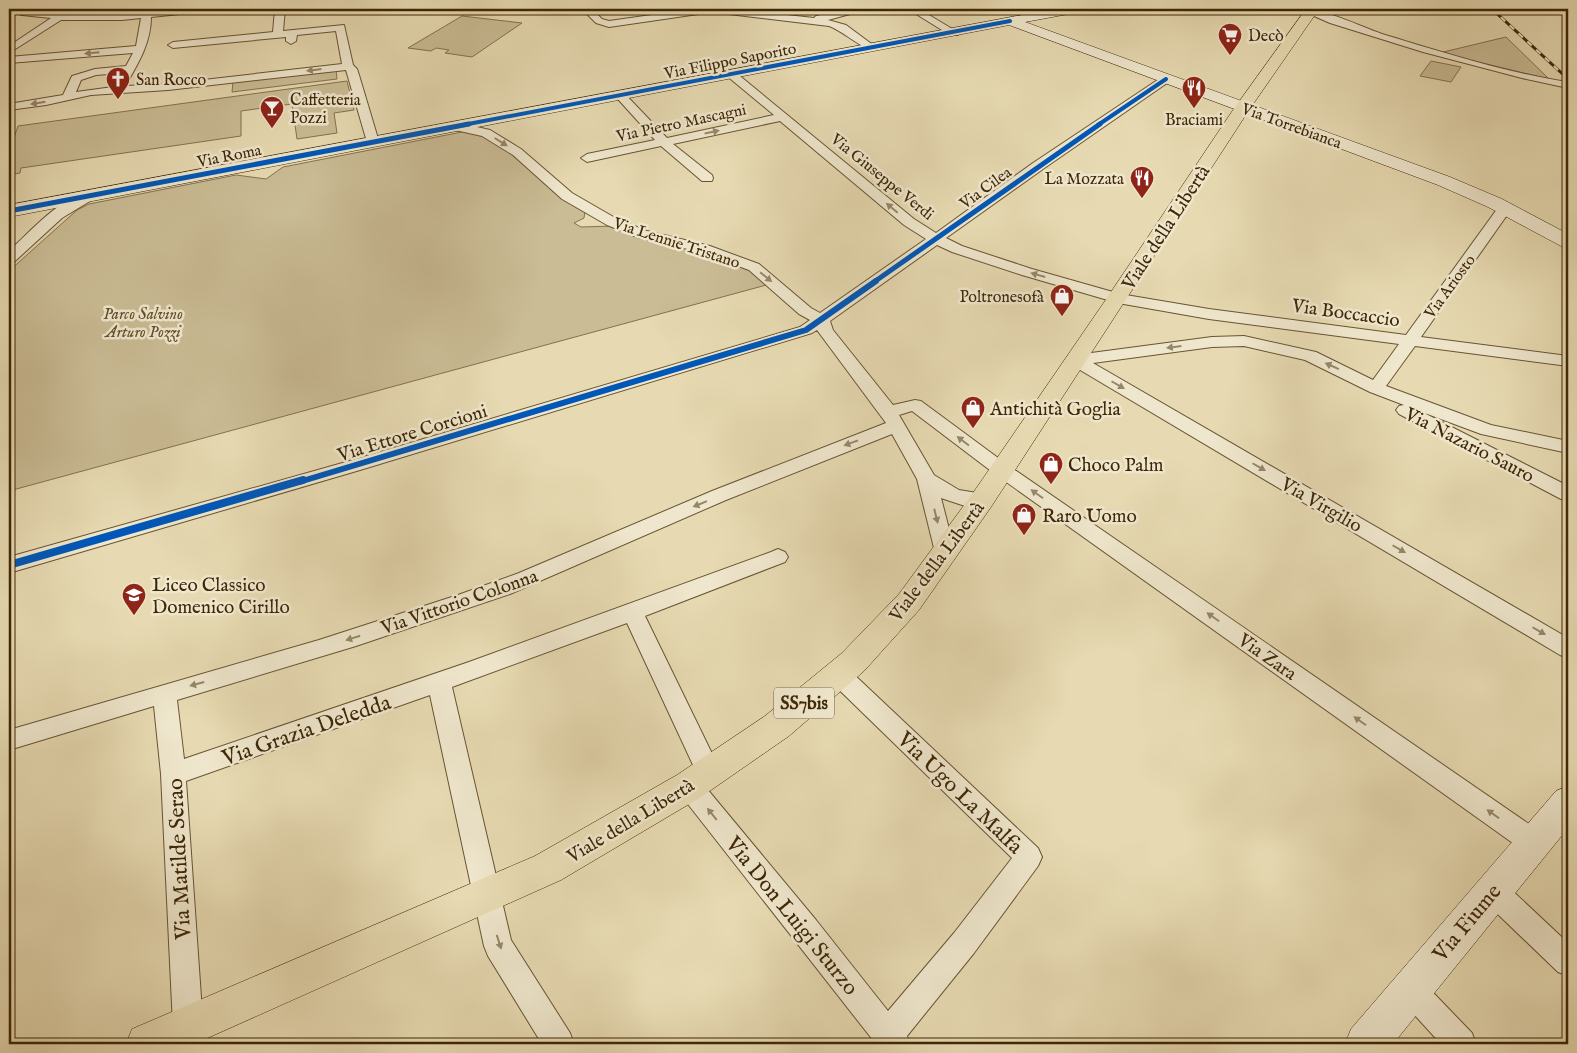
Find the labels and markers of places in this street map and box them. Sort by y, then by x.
supermarket icon: Decò [1217,22,1243,56]
place label: Decò [1248,27,1284,47]
church icon: San Rocco [105,66,131,100]
place label: San Rocco [136,71,207,91]
restaurant icon: Braciami [1181,75,1207,109]
place label: Caffetteria Pozzi [290,91,361,129]
bar icon: Caffetteria Pozzi [259,95,285,129]
place label: Braciami [1165,111,1223,131]
restaurant icon: La Mozzata [1129,165,1155,199]
place label: La Mozzata [1045,170,1124,190]
shop icon: Poltronesofà [1049,283,1075,317]
place label: Poltronesofà [959,288,1044,308]
shop icon: Antichità Goglia [960,395,986,429]
place label: Antichità Goglia [989,398,1122,422]
shop icon: Choco Palm [1038,451,1064,485]
place label: Choco Palm [1068,454,1164,478]
shop icon: Raro Uomo [1011,502,1037,536]
place label: Raro Uomo [1042,505,1137,529]
place label: Liceo Classico Domenico Cirillo [152,574,290,620]
school or university icon: Liceo Classico Domenico Cirillo [121,582,147,616]

